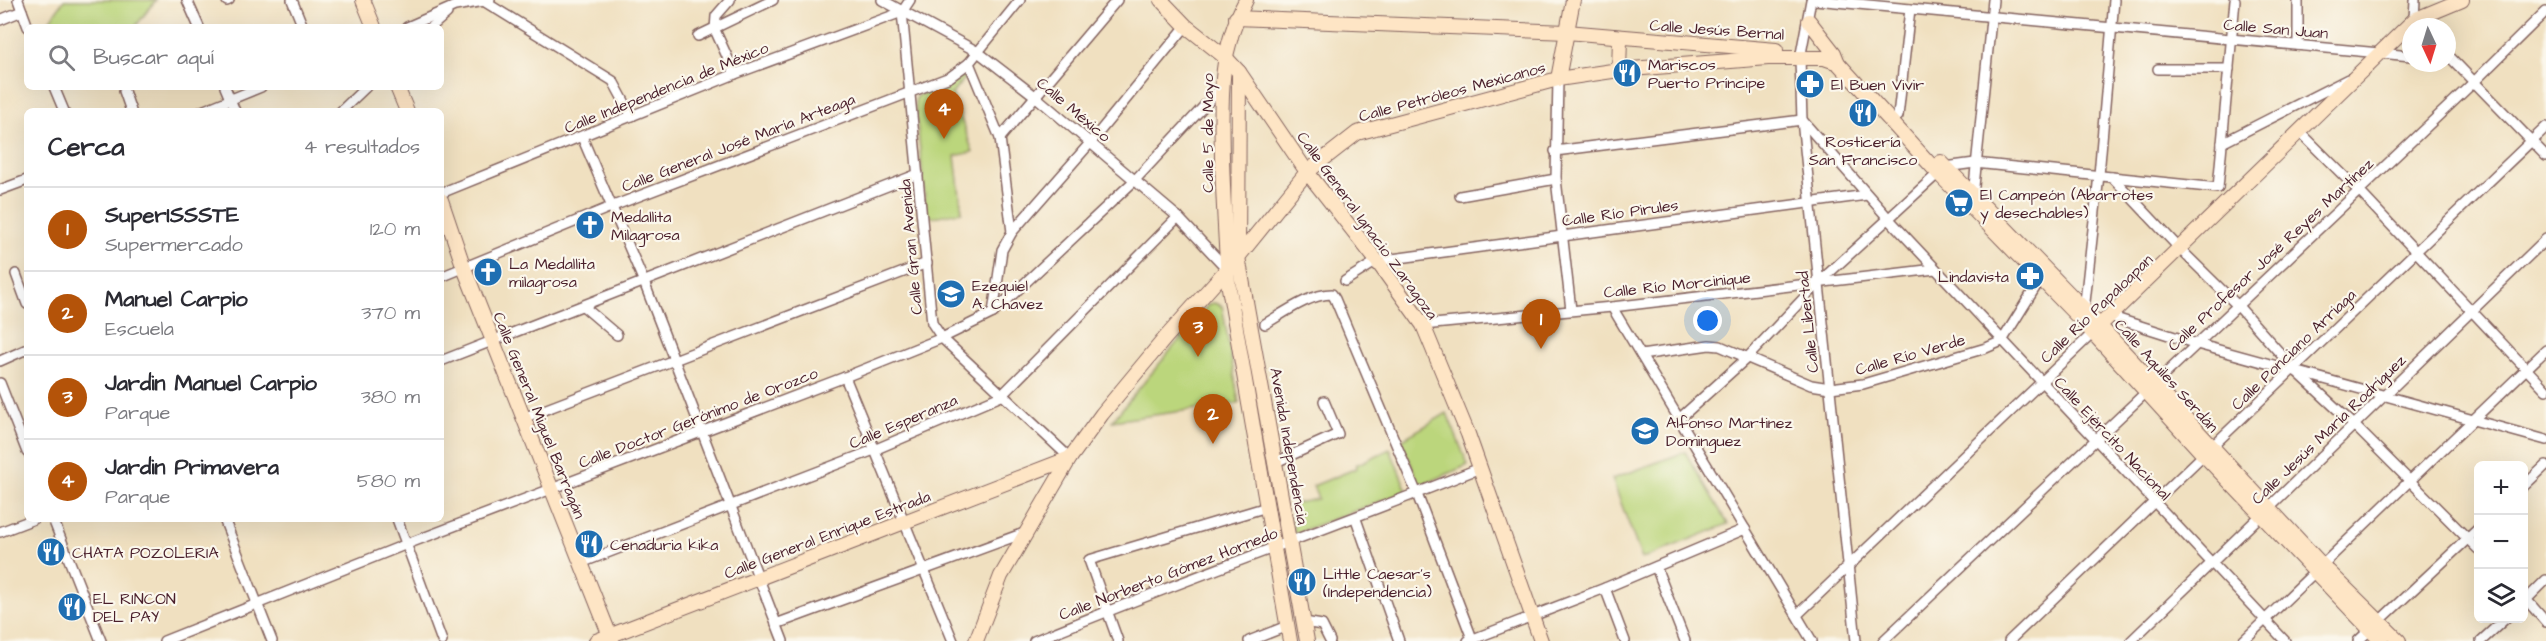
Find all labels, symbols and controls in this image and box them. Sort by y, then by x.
street label: Calle San Juan [2223,13,2329,45]
street label: Calle Jesús Bernal [1649,14,1785,46]
north arrow [2402,18,2456,72]
search box [24,24,444,90]
street label: Calle Independencia de México [561,37,772,139]
icon: search [45,41,78,74]
text: Buscar aquí [93,42,214,73]
place label: Mariscos Puerto Príncipe [1648,54,1766,94]
street label: Calle Petróleos Mexicanos [1356,56,1548,127]
restaurant icon: Mariscos Puerto Príncipe [1611,57,1643,89]
pharmacy icon: El Buen Vivir [1794,68,1826,100]
street label: Calle México [1032,72,1115,147]
street label: Calle 5 de Mayo [1197,73,1220,193]
place label: El Buen Vivir [1831,74,1924,96]
street label: Calle General José María Arteaga [619,88,859,199]
pin: 4 [924,90,964,139]
restaurant icon: Rosticería San Francisco [1847,97,1879,129]
street label: Calle General Ignacio Zaragoza [1291,127,1443,325]
text: Cerca [48,129,125,165]
place label: Rosticería San Francisco [1809,131,1917,171]
text: 4 resultados [303,133,420,161]
street label: Calle Profesor José Reyes Martínez [2163,153,2379,357]
street label: Calle Gran Avenida [894,178,928,316]
place label: El Campeón (Abarrotes y desechables) [1980,184,2153,225]
supermarket icon: El Campeón (Abarrotes y desechables) [1943,187,1975,219]
street label: Calle Río Pirules [1560,194,1680,232]
text: SuperISSSTE [105,200,239,231]
place label: Medallita Milagrosa [611,206,680,247]
church icon: Medallita Milagrosa [574,209,606,241]
text: 1 [66,215,69,243]
text: 120 m [370,215,420,243]
text: Supermercado [105,231,243,259]
street label: Calle Río Papaloapan [2036,249,2158,368]
place label: La Medallita milagrosa [509,253,595,294]
church icon: La Medallita milagrosa [472,256,504,288]
pharmacy icon: Lindavista [2014,260,2046,292]
street label: Calle Río Morcinique [1602,266,1752,304]
place label: Lindavista [1938,266,2009,288]
street label: Calle Libertad [1792,270,1824,374]
place label: Ezequiel A. Chavez [972,275,1043,315]
school or university icon: Ezequiel A. Chavez [935,278,967,310]
text: Manuel Carpio [105,284,248,315]
street label: Calle Ponciano Arriaga [2226,284,2362,416]
text: 2 [62,299,73,327]
text: 370 m [361,299,420,327]
pin: 1 [1522,300,1560,349]
your location [1693,306,1722,335]
pin: 3 [1178,308,1218,357]
street label: Calle General Miguel Barragán [487,309,591,522]
street label: Calle Aquiles Serdán [2109,314,2223,437]
text: Escuela [105,315,174,343]
street label: Calle Río Verde [1853,329,1968,381]
street label: Calle Jesús María Rodríguez [2247,350,2412,510]
street label: Calle Doctor Gerónimo de Orozco [576,362,821,474]
street label: Avenida Independencia [1264,366,1314,526]
text: Jardin Manuel Carpio [105,368,317,399]
street label: Calle Ejército Nacional [2049,372,2176,505]
text: 3 [62,383,73,411]
text: 380 m [361,383,420,411]
street label: Calle Esperanza [846,389,961,455]
pin: 2 [1194,394,1232,444]
text: Parque [105,399,170,427]
place label: Alfonso Martinez Dominguez [1666,412,1792,453]
school or university icon: Alfonso Martinez Dominguez [1629,415,1661,447]
text: Jardin Primavera [105,452,279,483]
map controls [2474,461,2528,623]
button: + [2474,461,2528,515]
text: 4 [61,467,74,495]
text: 580 m [357,467,420,495]
text: Parque [105,483,170,511]
street label: Calle General Enrique Estrada [721,485,934,584]
button: − [2474,515,2528,569]
street label: Calle Norberto Gómez Hornedo [1056,522,1281,626]
restaurant icon: Cenaduria kika [573,528,605,560]
place label: Cenaduria kika [610,534,718,556]
restaurant icon: CHATA POZOLERIA [35,536,67,568]
place label: CHATA POZOLERIA [72,542,219,564]
place label: Little Caesar's (Independencia) [1323,563,1432,603]
restaurant icon: Little Caesar's (Independencia) [1286,566,1318,598]
button: layers [2474,569,2528,623]
place label: EL RINCON DEL PAY [93,588,176,628]
restaurant icon: EL RINCON DEL PAY [56,591,88,623]

